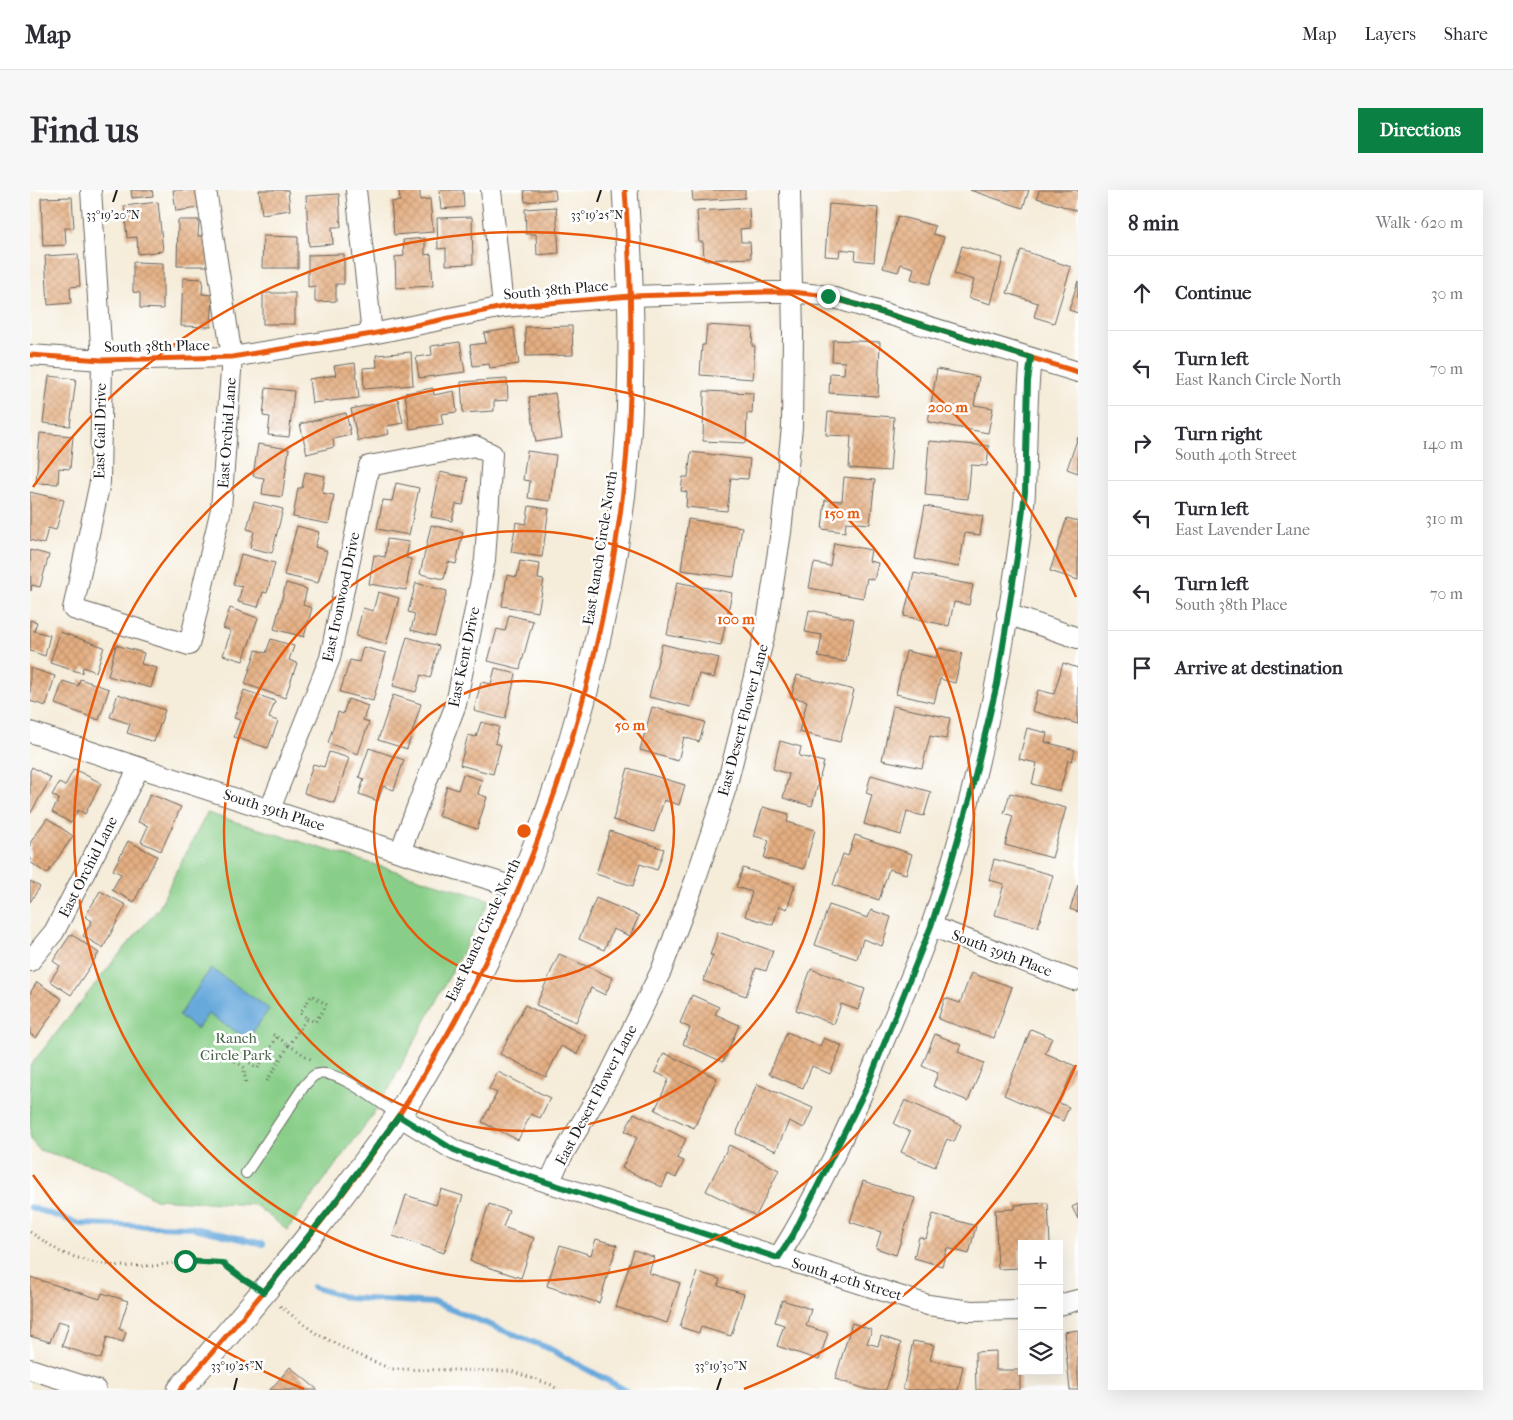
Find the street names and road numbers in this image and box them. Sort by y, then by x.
street label: South 38th Place [503,276,610,304]
street label: South 38th Place [104,336,210,356]
street label: East Orchid Lane [214,376,240,489]
street label: East Gail Drive [90,382,110,479]
street label: East Ranch Circle North [579,469,621,626]
street label: East Ironwood Drive [318,530,364,664]
street label: East Kent Drive [445,605,484,709]
street label: East Desert Flower Lane [714,642,772,798]
street label: South 39th Place [221,785,328,835]
street label: East Orchid Lane [55,813,122,921]
street label: East Ranch Circle North [442,855,524,1004]
street label: South 39th Place [949,926,1055,981]
street label: East Desert Flower Lane [551,1021,641,1168]
street label: South 40th Street [790,1254,905,1305]

